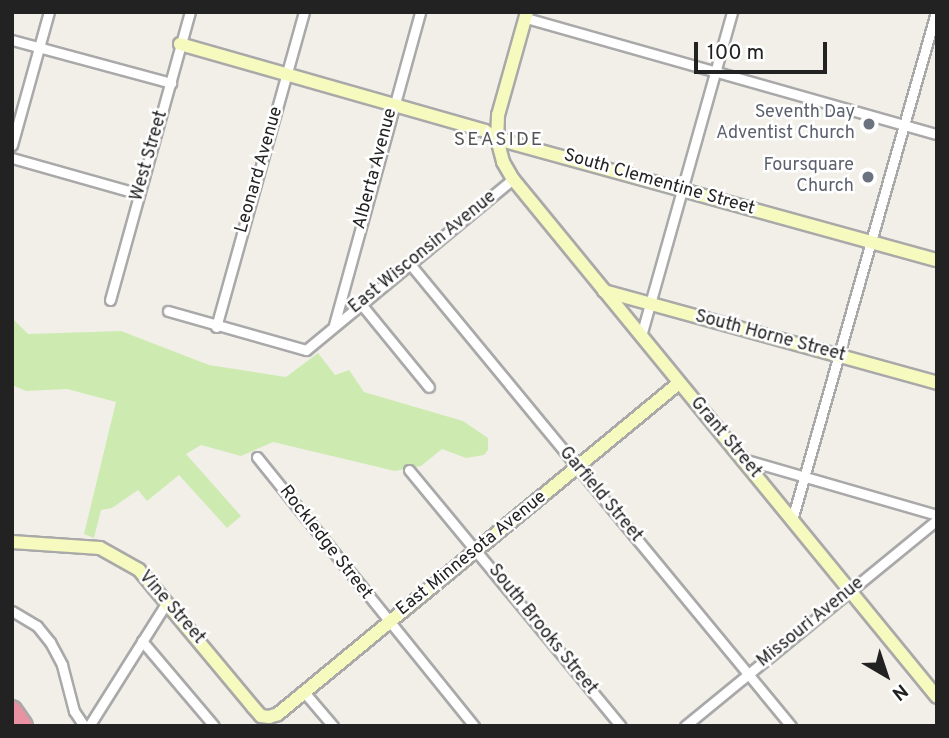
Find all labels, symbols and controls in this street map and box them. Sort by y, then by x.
scale bar [697,28,830,72]
text: 100 m [707,40,764,67]
place label: Seventh Day Adventist Church [716,103,855,146]
street label: Leonard Avenue [232,104,288,236]
street label: Alberta Avenue [349,106,403,232]
street label: West Street [127,108,173,204]
marker: Seventh Day Adventist Church [861,116,877,132]
district label: SEASIDE [455,130,543,152]
street label: South Clementine Street [561,145,757,221]
place label: Foursquare Church [764,156,854,198]
marker: Foursquare Church [860,169,876,185]
street label: East Wisconsin Avenue [345,187,501,319]
street label: South Horne Street [692,307,848,367]
street label: Grant Street [685,393,765,483]
street label: Garfield Street [554,443,646,547]
street label: Rockledge Street [274,482,376,604]
street label: East Minnesota Avenue [392,487,552,621]
street label: South Brooks Street [483,560,601,700]
street label: Vine Street [133,567,209,649]
street label: Missouri Avenue [753,573,869,673]
north arrow [851,640,921,710]
text: N [886,678,912,705]

